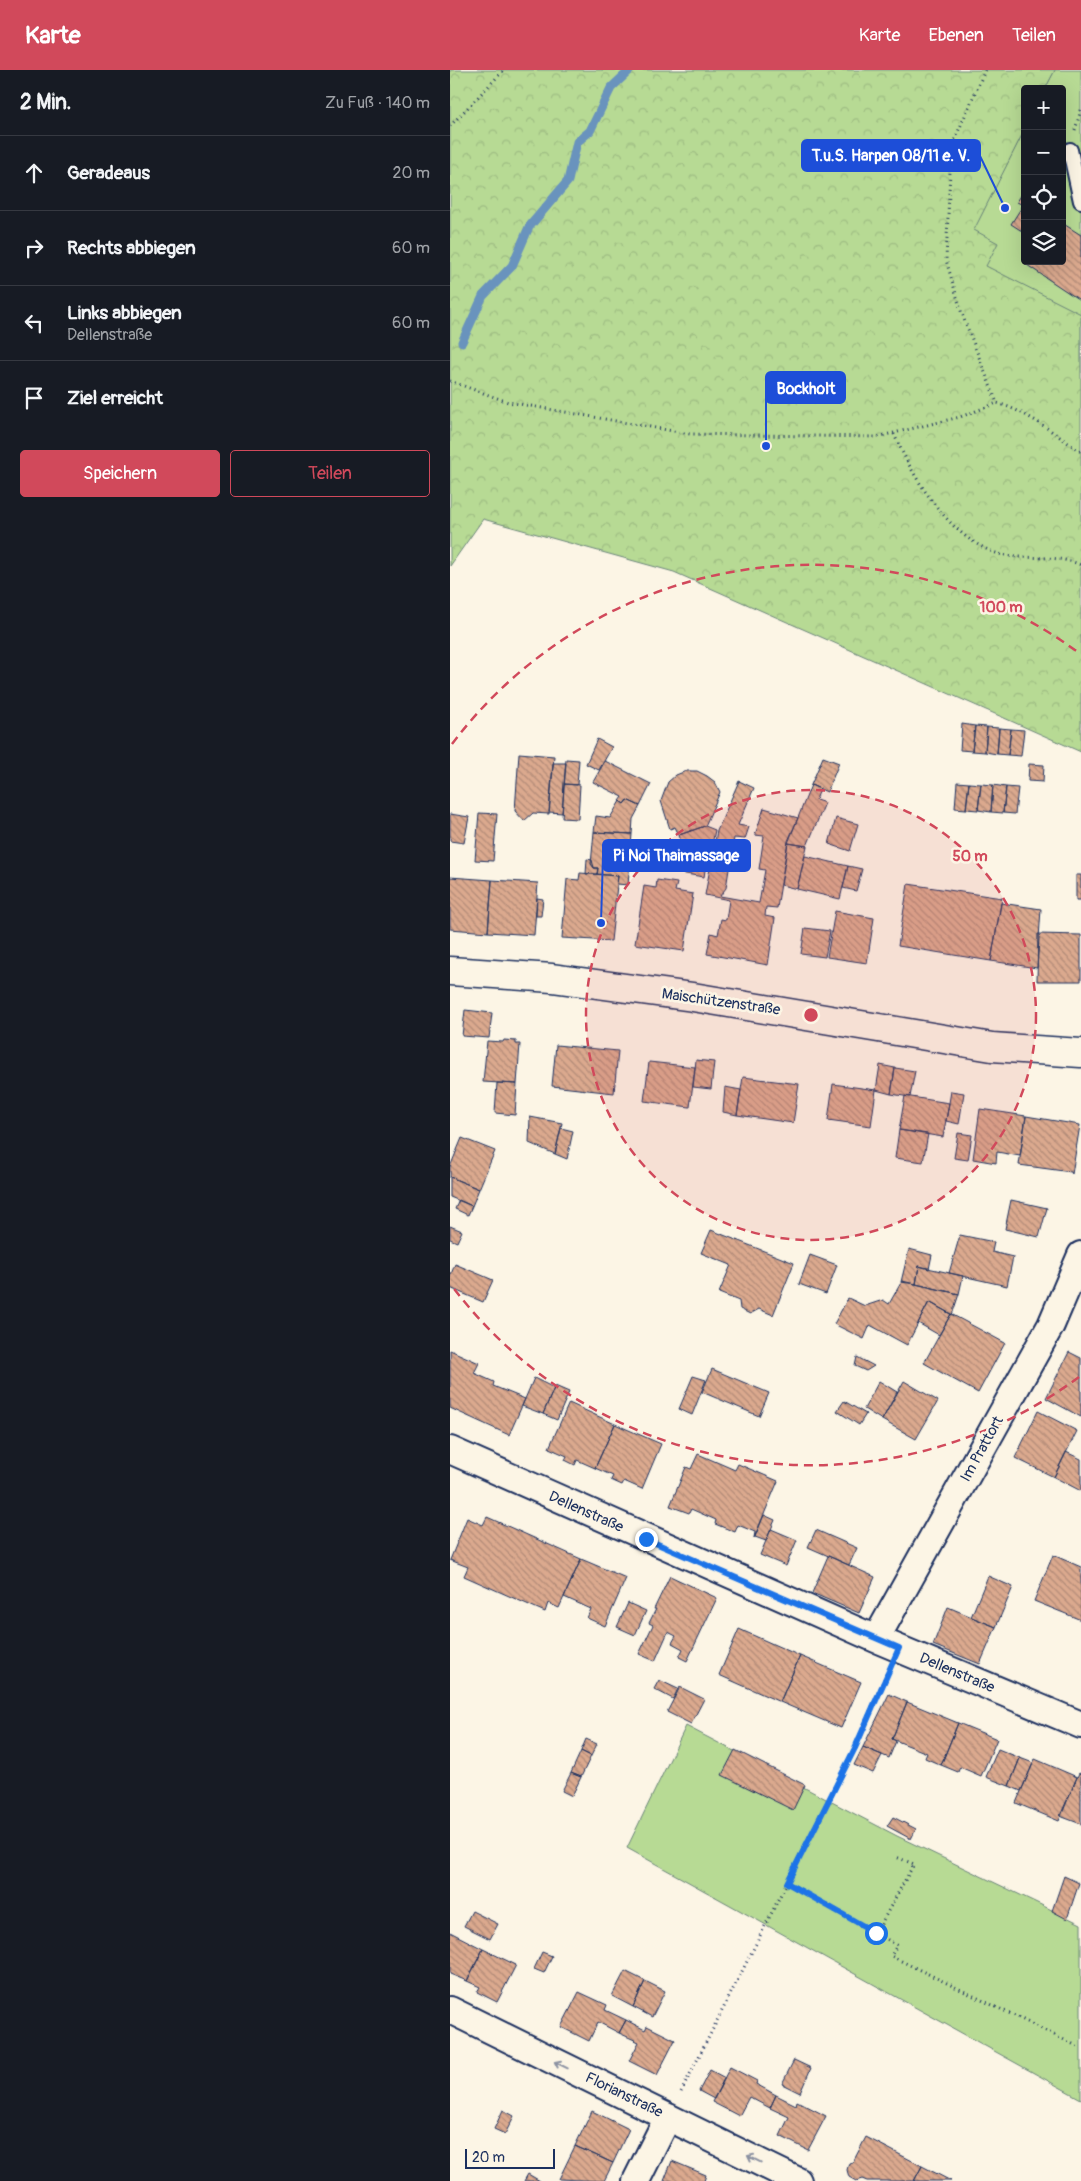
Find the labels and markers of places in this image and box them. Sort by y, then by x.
callout: T.u.S. Harpen 08/11 e. V. [802,140,980,171]
callout: Bockholt [766,372,845,403]
callout: Pi Noi Thaimassage [603,840,750,871]
centre of rings [802,1006,820,1024]

